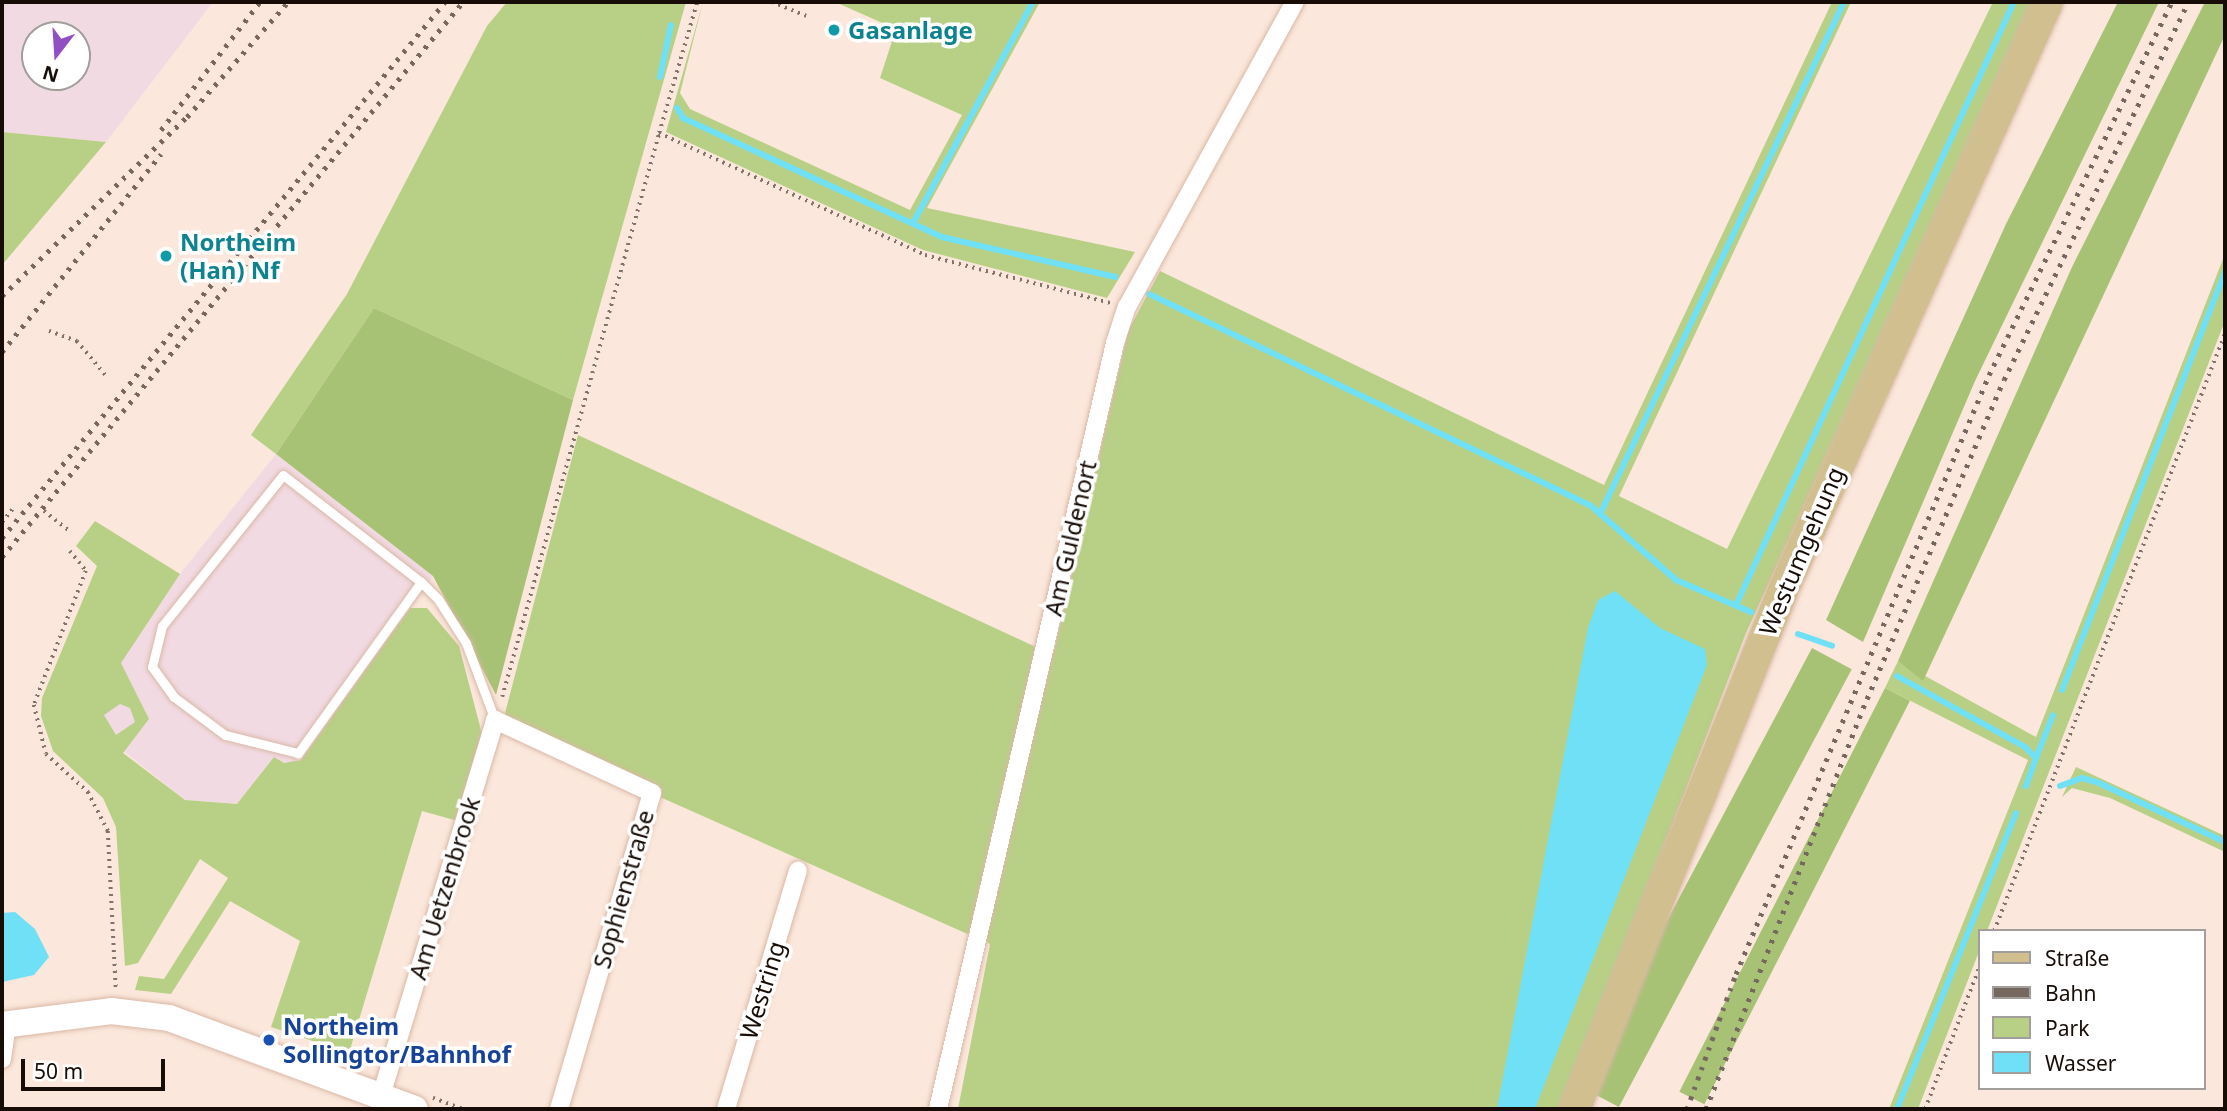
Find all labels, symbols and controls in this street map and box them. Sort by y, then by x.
place label: Gasanlage [848,16,973,44]
north arrow [21,21,91,91]
marker: Gasanlage [826,22,842,38]
text: N [39,59,62,89]
place label: Northeim (Han) Nf [180,228,296,284]
marker: Northeim (Han) Nf [158,248,174,264]
street label: Am Guldenort [1038,457,1102,619]
street label: Westumgehung [1753,462,1849,640]
street label: Am Uetzenbrook [403,793,485,983]
street label: Sophienstraße [587,806,659,972]
legend [1979,929,2206,1090]
street label: Westring [733,937,791,1043]
text: Straße [2045,944,2109,972]
text: Bahn [2045,979,2096,1007]
place label: Northeim Sollingtor/Bahnhof [283,1012,511,1068]
text: Park [2045,1014,2089,1042]
marker: Northeim Sollingtor/Bahnhof [261,1032,277,1048]
scale bar [24,1044,168,1088]
text: Wasser [2045,1049,2117,1077]
text: 50 m [34,1057,83,1085]

